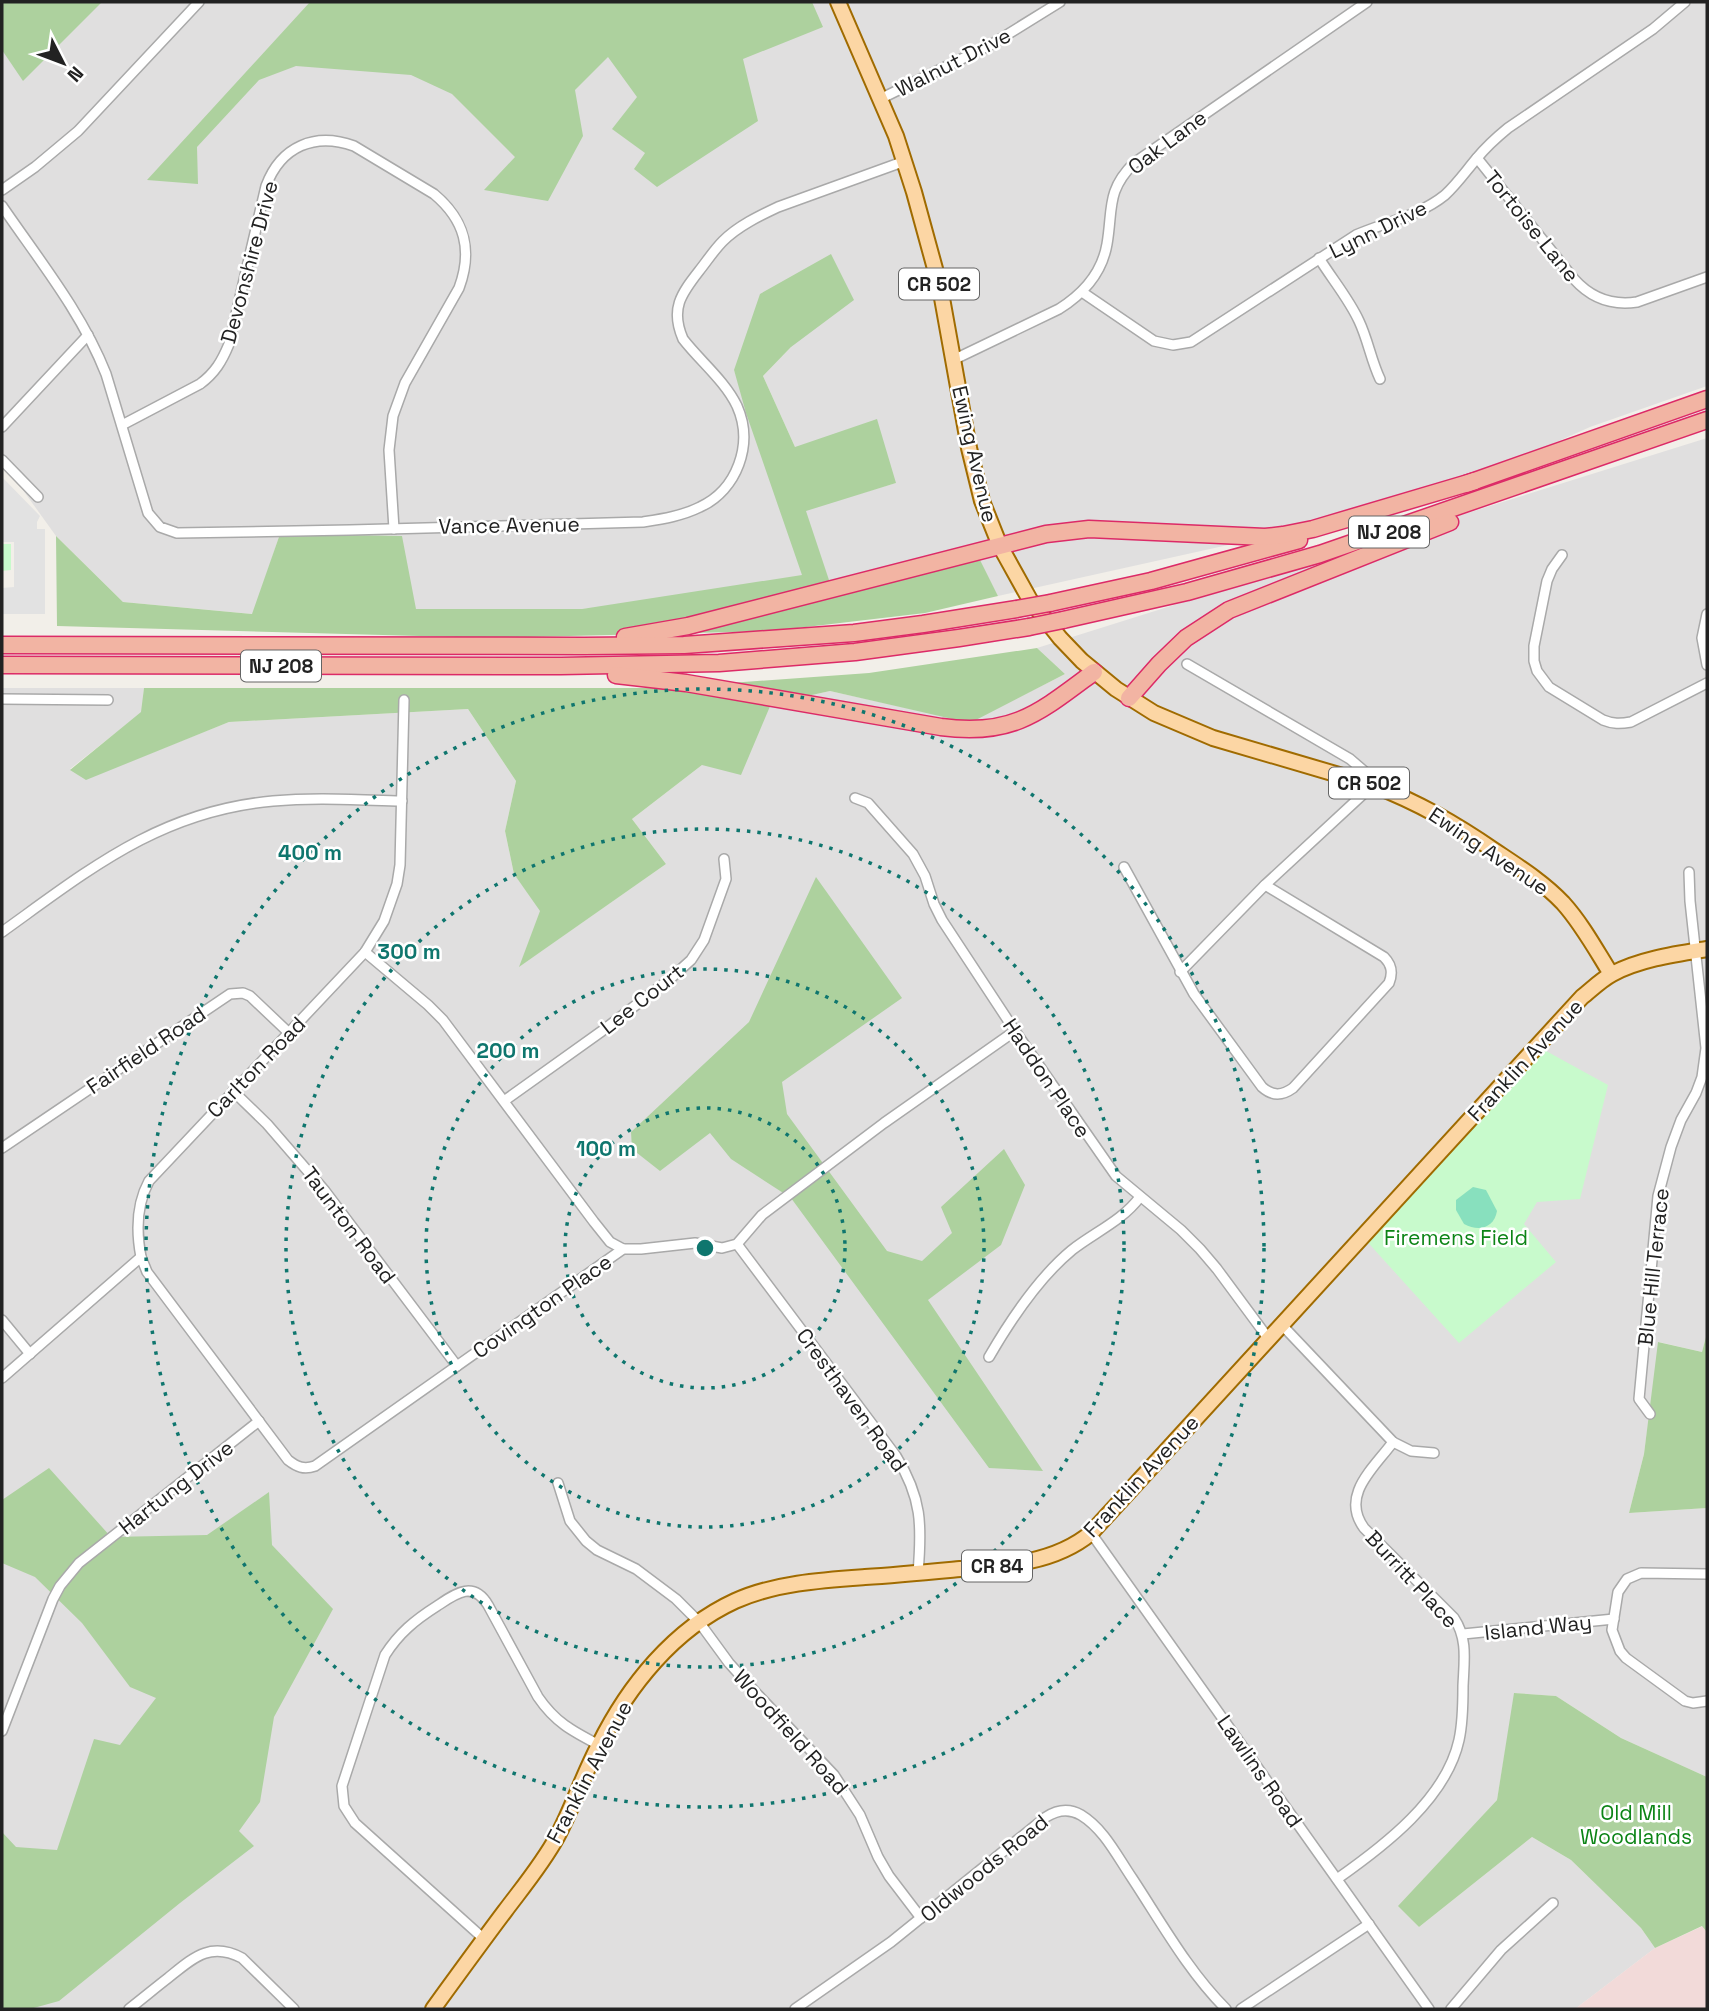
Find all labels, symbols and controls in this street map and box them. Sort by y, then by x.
street label: Walnut Drive [891,21,1015,103]
north arrow [28,28,98,98]
text: N [62,61,89,87]
street label: Oak Lane [1122,104,1212,180]
street label: Tortoise Lane [1479,165,1585,287]
street label: Devonshire Drive [214,178,284,346]
street label: Lynn Drive [1325,194,1431,264]
road number: CR 502 [899,268,979,300]
street label: Ewing Avenue [946,383,1004,525]
street label: Vance Avenue [438,510,580,540]
road number: NJ 208 [1349,516,1429,548]
road number: NJ 208 [241,650,321,681]
road number: CR 502 [1329,768,1409,798]
street label: Ewing Avenue [1424,801,1554,901]
text: 400 m [278,839,342,866]
text: 300 m [377,938,441,965]
street label: Lee Court [595,958,689,1040]
street label: Franklin Avenue [1461,993,1589,1127]
street label: Fairfield Road [81,1000,211,1100]
street label: Carlton Road [201,1011,311,1123]
street label: Haddon Place [997,1013,1097,1143]
text: 200 m [477,1037,539,1064]
text: 100 m [576,1135,636,1162]
street label: Taunton Road [296,1161,402,1289]
street label: Blue Hill Terrace [1631,1187,1675,1347]
park label: Firemens Field [1384,1224,1528,1251]
centre of rings [693,1236,717,1260]
street label: Covington Place [467,1248,617,1364]
street label: Cresthaven Road [791,1323,913,1477]
street label: Franklin Avenue [1077,1409,1205,1543]
street label: Hartung Drive [113,1434,239,1540]
street label: Burritt Place [1360,1524,1464,1634]
road number: CR 84 [962,1550,1032,1582]
street label: Island Way [1483,1608,1593,1646]
street label: Woodfield Road [728,1664,854,1800]
street label: Franklin Avenue [540,1696,638,1848]
street label: Lawlins Road [1211,1709,1309,1833]
park label: Old Mill Woodlands [1580,1799,1692,1850]
street label: Oldwoods Road [915,1808,1053,1928]

